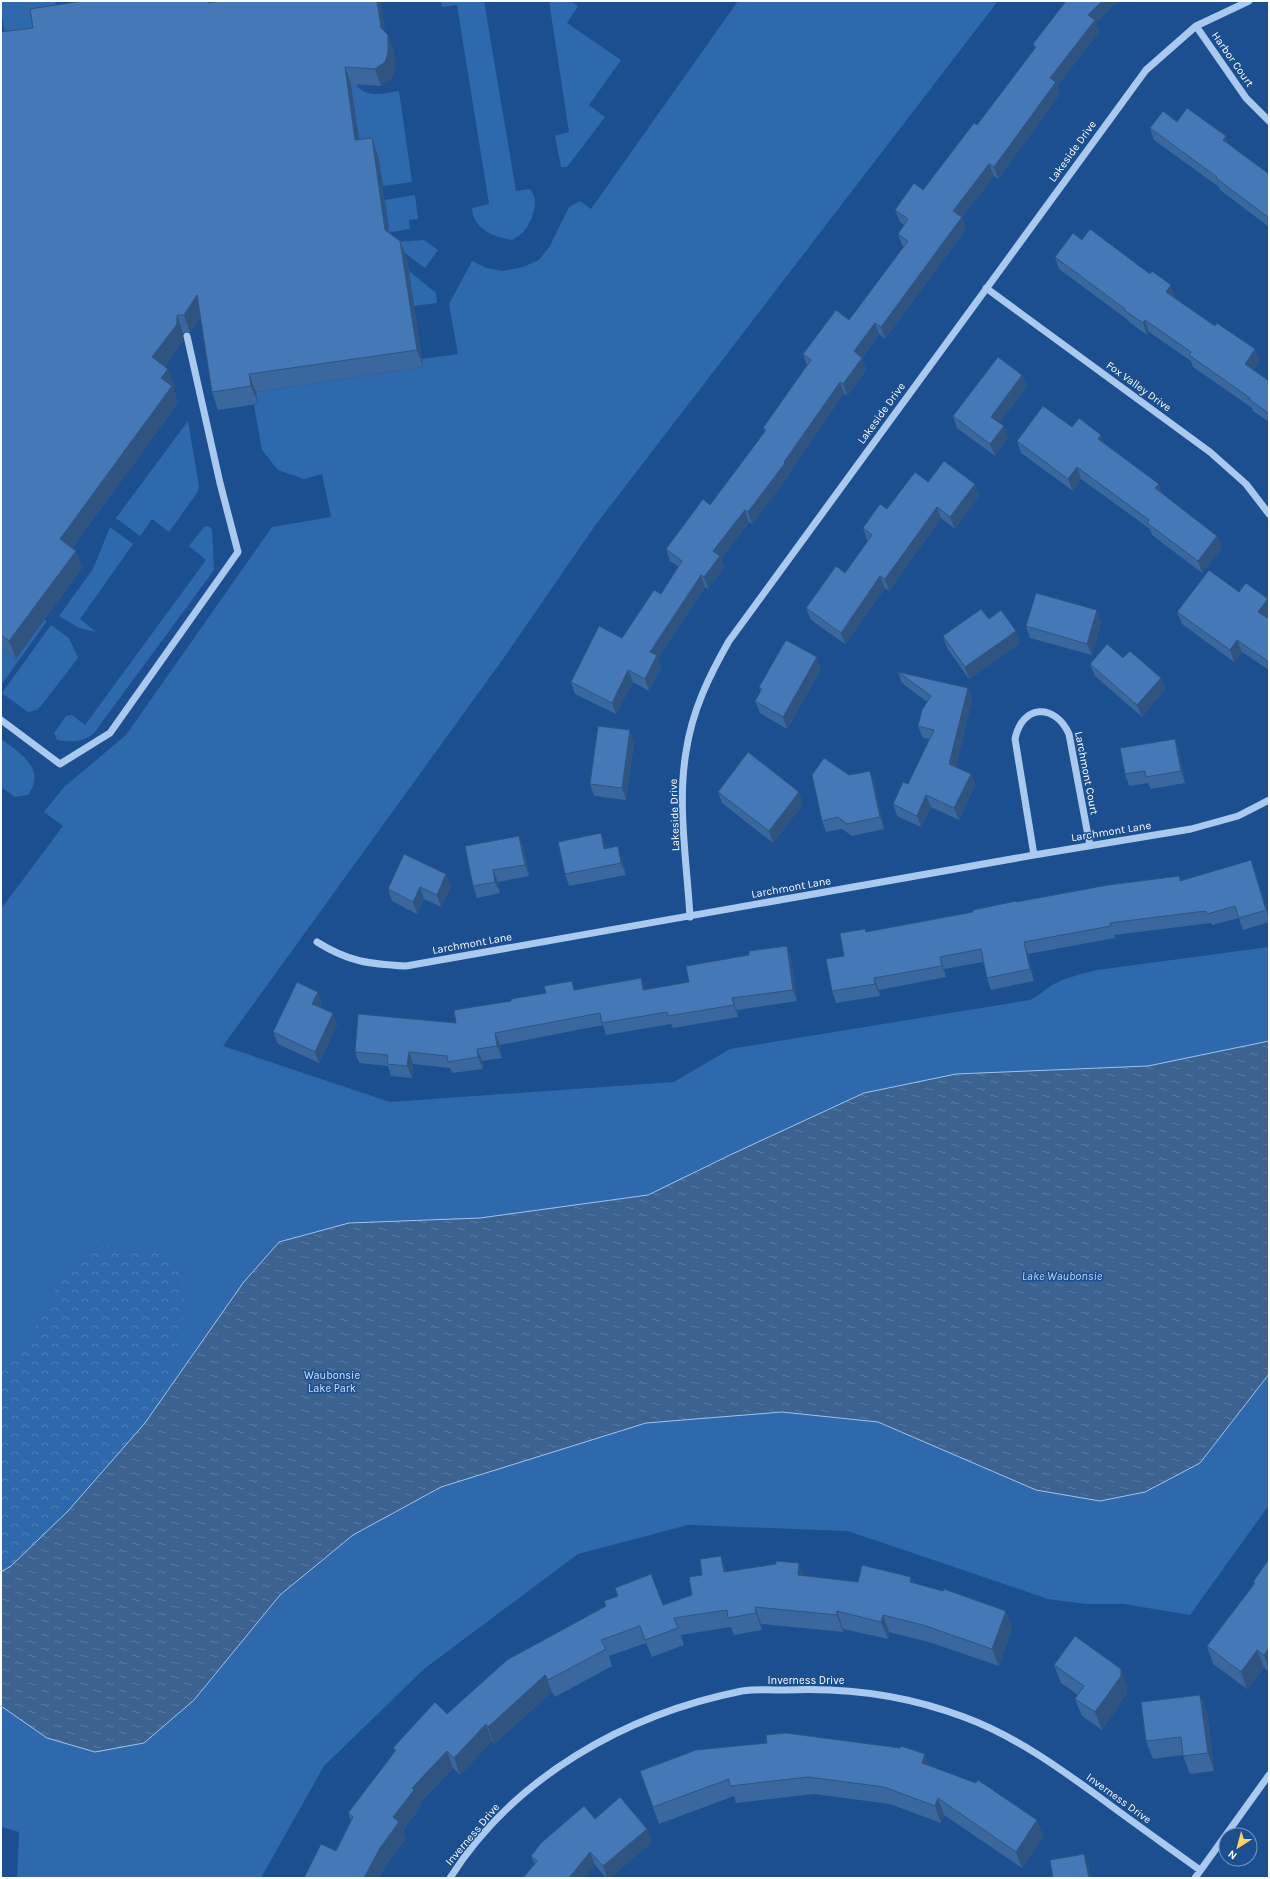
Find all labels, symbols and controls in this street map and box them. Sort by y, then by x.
street label: Harbor Court [1209,29,1256,89]
street label: Lakeside Drive [1046,118,1099,184]
street label: Fox Valley Drive [1104,359,1174,414]
street label: Lakeside Drive [855,380,908,446]
street label: Larchmont Court [1072,730,1101,816]
street label: Lakeside Drive [667,778,682,851]
street label: Larchmont Lane [1070,819,1152,844]
street label: Larchmont Lane [750,874,832,901]
street label: Larchmont Lane [431,930,513,957]
water label: Lake Waubonsie [1022,1269,1103,1283]
park label: Waubonsie Lake Park [304,1369,360,1395]
street label: Inverness Drive [767,1674,845,1687]
street label: Inverness Drive [1084,1771,1154,1827]
street label: Inverness Drive [443,1800,502,1868]
north arrow [1218,1827,1258,1867]
text: N [1225,1847,1239,1862]

